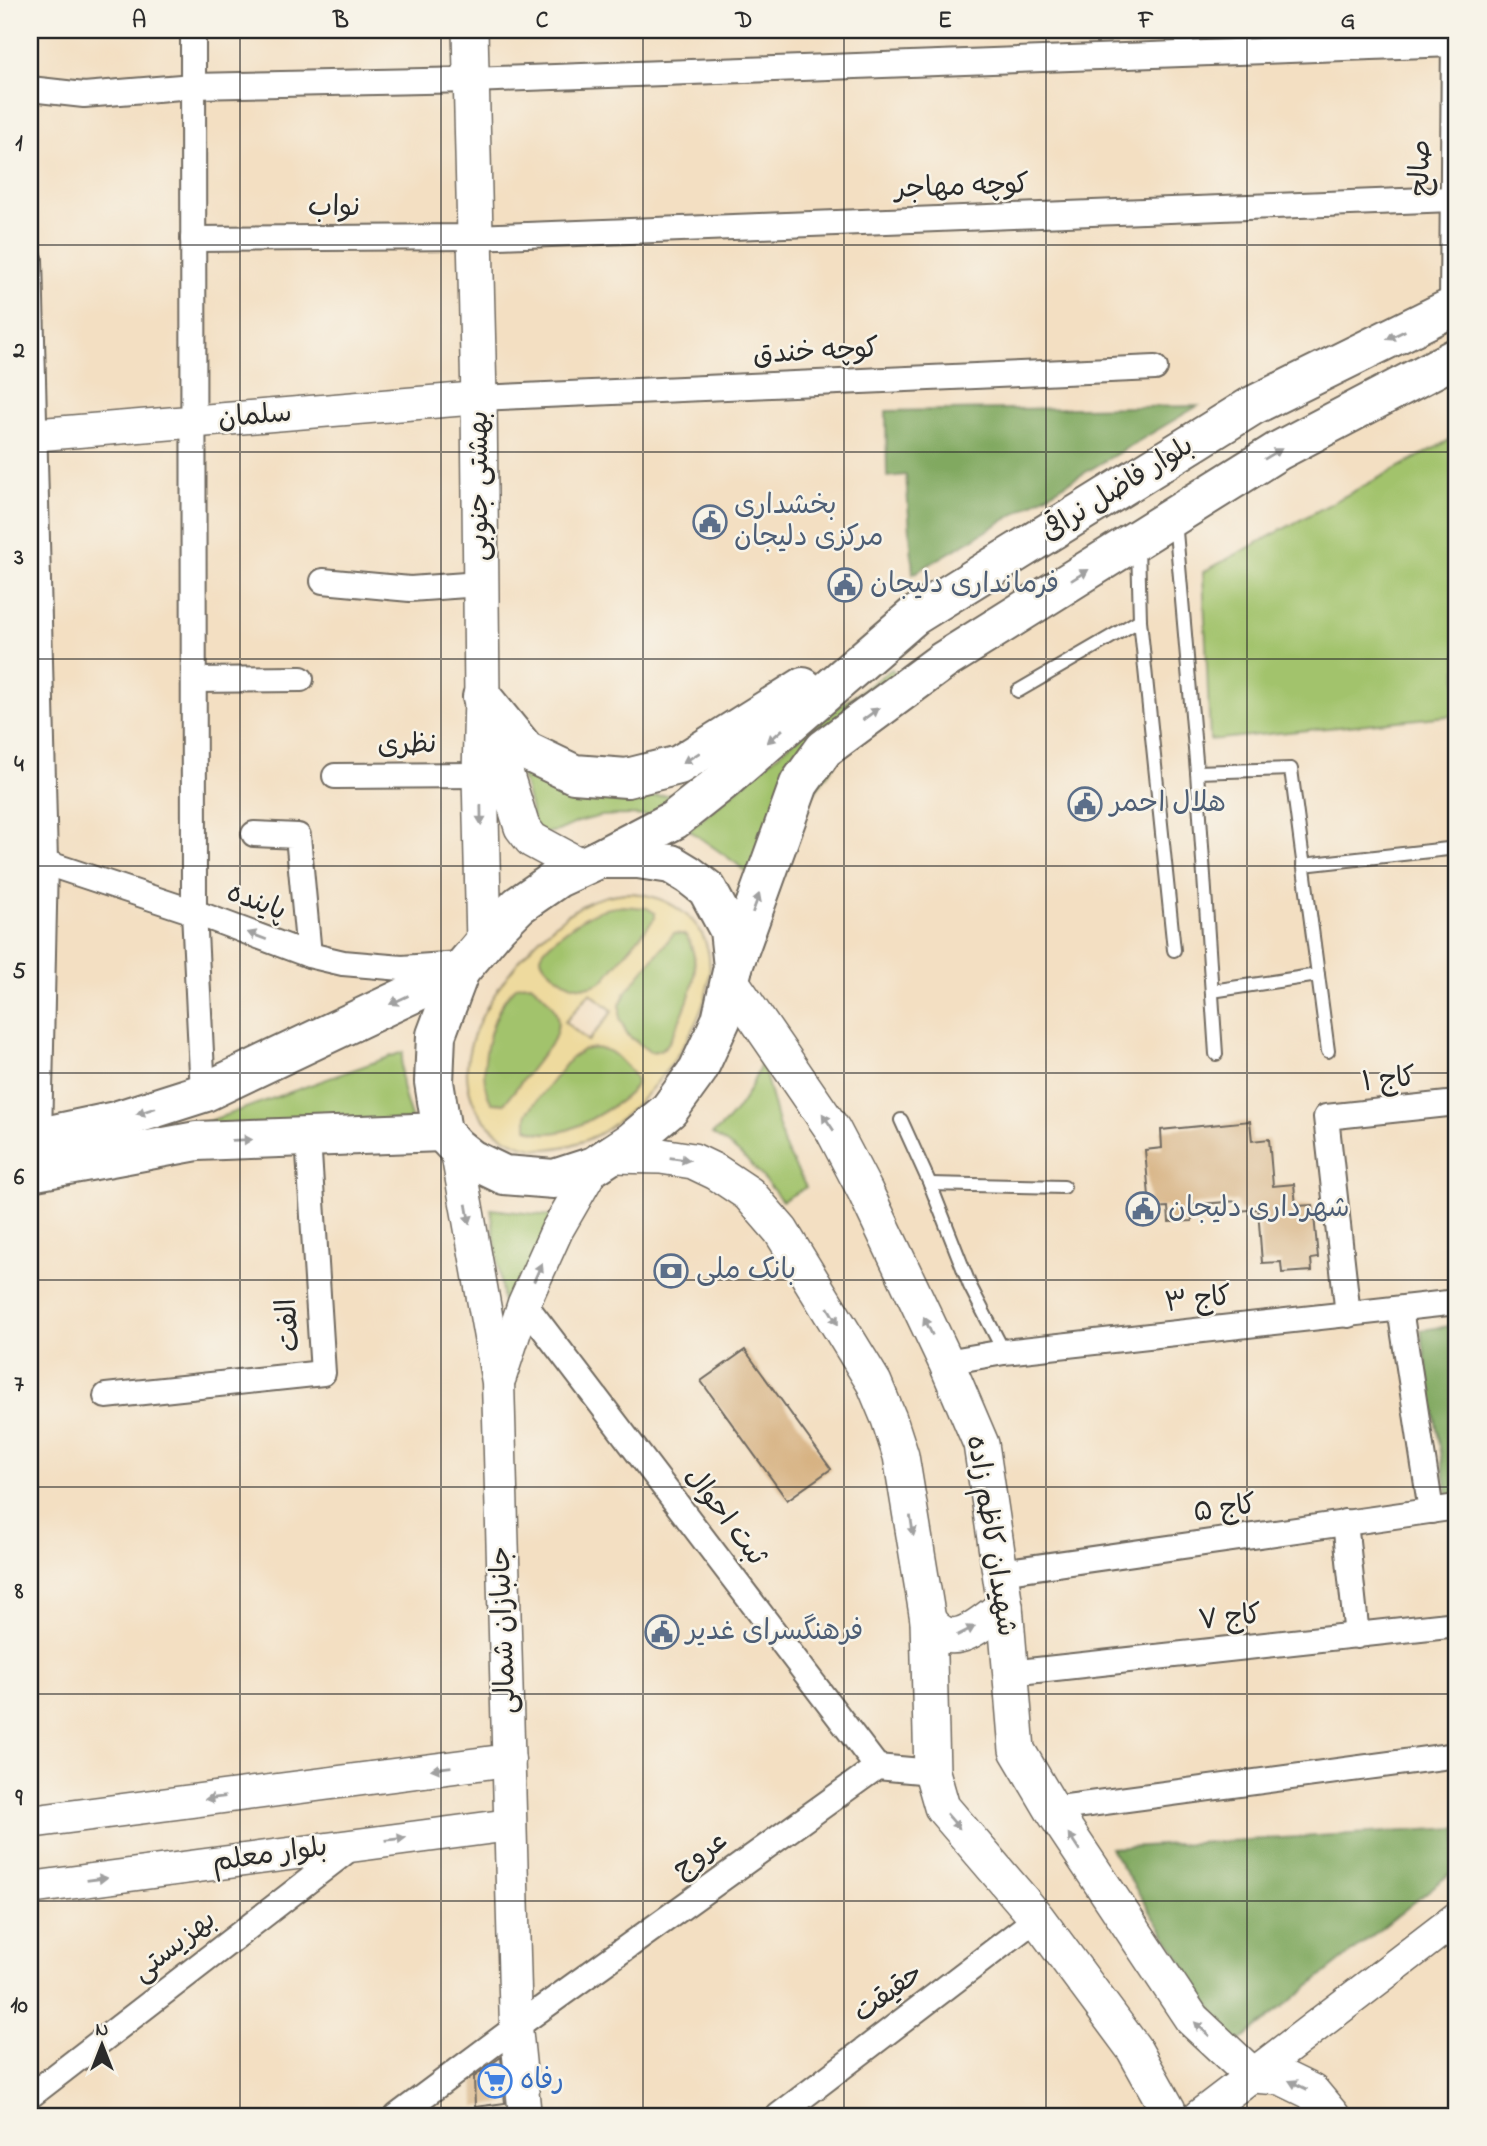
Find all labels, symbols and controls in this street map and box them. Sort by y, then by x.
text: A [132,5,146,38]
text: B [332,5,349,38]
text: C [536,5,549,38]
text: D [735,5,752,38]
text: E [938,5,952,38]
text: F [1138,5,1154,38]
text: G [1341,5,1355,38]
text: 1 [15,128,23,161]
street label: صالح [1401,139,1443,197]
street label: کوچه مهاجر [892,165,1030,211]
street label: نواب [308,188,360,229]
street label: کوچه خندق [752,329,880,377]
one-way arrow [1386,330,1406,341]
text: 2 [12,335,25,368]
street label: سلمان [216,393,294,441]
street label: بهشتی جنوبی [460,411,501,561]
street label: بلوار فاضل نراقی [1034,427,1202,553]
one-way arrow [1264,448,1283,460]
place label: بخشداری مرکزی دلیجان [734,486,884,559]
public building icon: بخشداری مرکزی دلیجان [691,503,729,541]
text: 3 [13,542,24,575]
place label: فرمانداری دلیجان [870,565,1059,606]
public building icon: فرمانداری دلیجان [826,566,864,604]
one-way arrow [1071,568,1090,581]
one-way arrow [862,708,880,722]
street label: نظری [377,725,437,767]
one-way arrow [766,728,784,744]
text: 4 [14,749,24,782]
one-way arrow [681,751,701,764]
place label: هلال احمر [1108,784,1226,825]
public building icon: هلال احمر [1066,785,1104,823]
one-way arrow [475,804,486,826]
street label: پاینده [220,873,292,933]
one-way arrow [751,892,762,913]
one-way arrow [246,930,267,941]
text: 5 [12,956,26,989]
one-way arrow [389,994,409,1006]
street label: کاج ۱ [1360,1058,1418,1104]
one-way arrow [135,1107,156,1117]
one-way arrow [821,1112,834,1132]
one-way arrow [232,1134,254,1146]
one-way arrow [669,1153,691,1164]
text: 6 [14,1162,25,1195]
place label: شهرداری دلیجان [1168,1189,1350,1230]
public building icon: شهرداری دلیجان [1124,1190,1162,1228]
one-way arrow [463,1203,474,1225]
place label: بانک ملی [696,1251,796,1292]
bank icon: بانک ملی [652,1252,690,1290]
one-way arrow [532,1262,544,1282]
street label: کاج ۳ [1163,1277,1233,1325]
street label: الفت [268,1297,312,1353]
one-way arrow [827,1307,839,1326]
one-way arrow [923,1316,934,1336]
text: 7 [14,1369,24,1402]
street label: شهیدان کاظم زاده [954,1432,1026,1640]
street label: ثبت احوال [673,1459,775,1576]
street label: کاج ۵ [1191,1485,1259,1535]
one-way arrow [907,1515,918,1537]
street label: جانبازان شمالی [482,1545,528,1715]
text: 8 [14,1576,24,1609]
street label: کاج ۷ [1196,1595,1264,1643]
place label: فرهنگسرای غدیر [684,1612,863,1653]
public building icon: فرهنگسرای غدیر [643,1613,681,1651]
one-way arrow [957,1625,977,1637]
one-way arrow [430,1763,452,1774]
text: 9 [15,1783,24,1816]
one-way arrow [204,1792,226,1803]
one-way arrow [945,1812,960,1829]
street label: عروج [665,1822,737,1890]
street label: بلوار معلم [210,1828,330,1884]
one-way arrow [1067,1833,1081,1851]
one-way arrow [385,1834,407,1845]
one-way arrow [87,1874,109,1885]
street label: بهزیستی [124,1901,226,1993]
street label: حقیقت [845,1954,933,2034]
text: 10 [10,1990,28,2023]
north arrow [66,2010,136,2080]
text: N [96,2017,109,2044]
one-way arrow [1193,2021,1211,2037]
place label: رفاه [520,2061,564,2102]
supermarket icon: رفاه [476,2062,514,2100]
one-way arrow [1288,2080,1308,2091]

